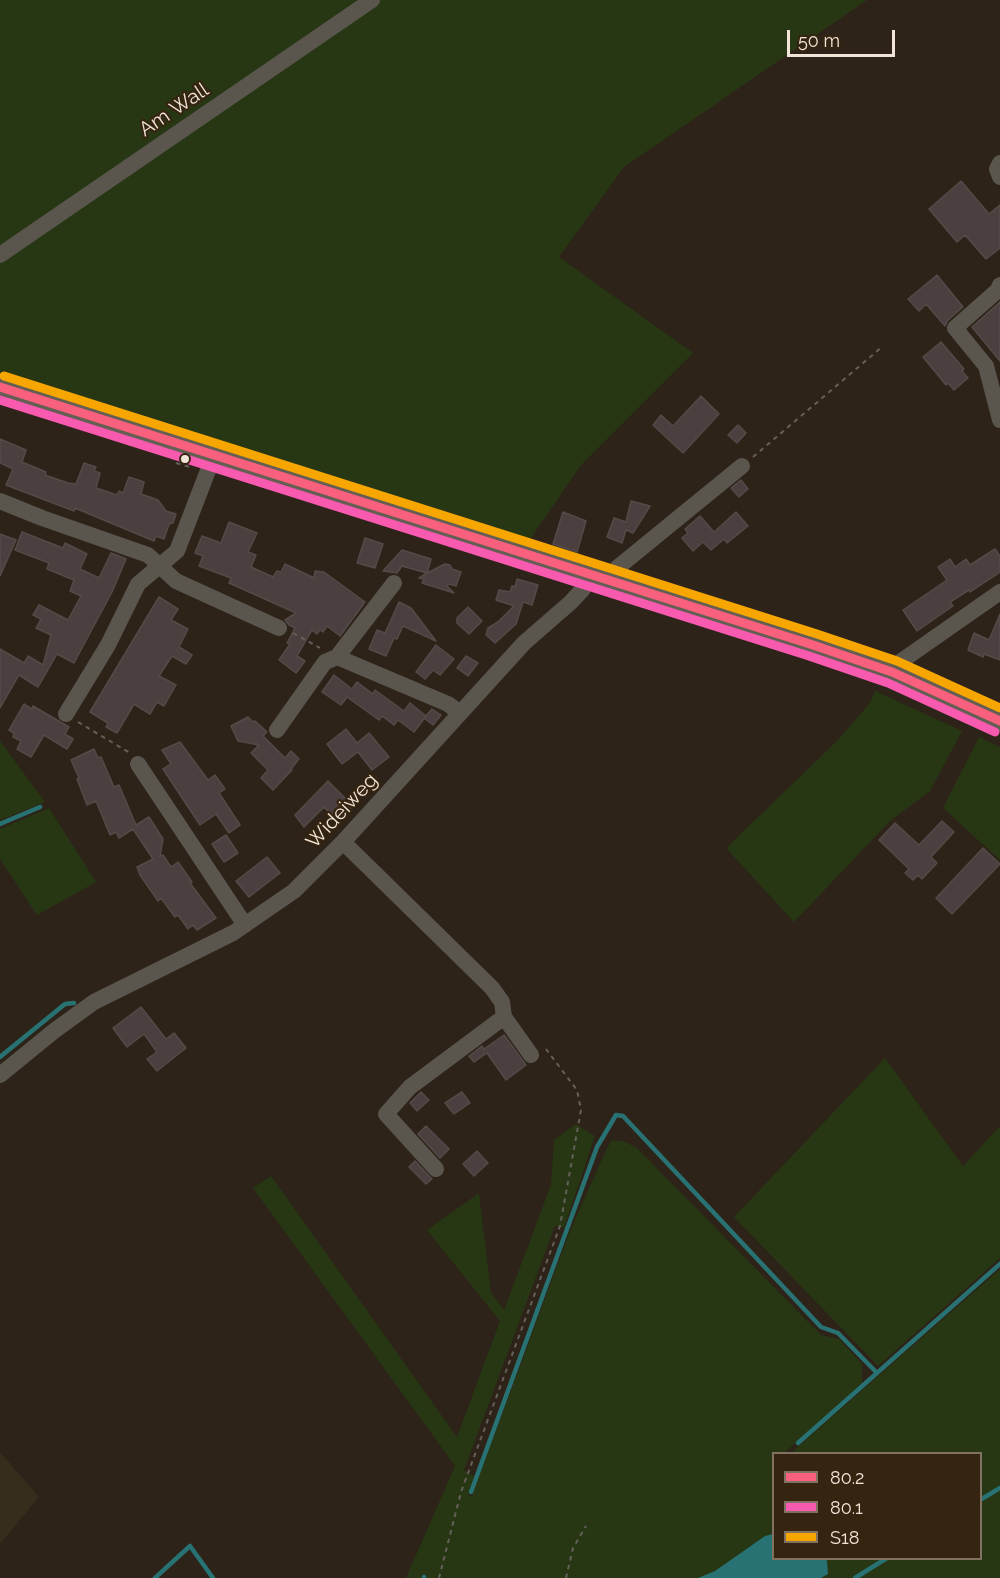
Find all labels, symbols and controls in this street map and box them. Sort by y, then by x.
scale bar [790,18,898,56]
text: 50 m [798,30,840,51]
street label: Am Wall [135,78,213,142]
unlabelled marker [179,453,191,465]
street label: Wideiweg [301,769,383,853]
legend [772,1452,982,1560]
text: 80.2 [830,1467,864,1488]
text: 80.1 [830,1497,863,1518]
text: S18 [830,1527,859,1548]

